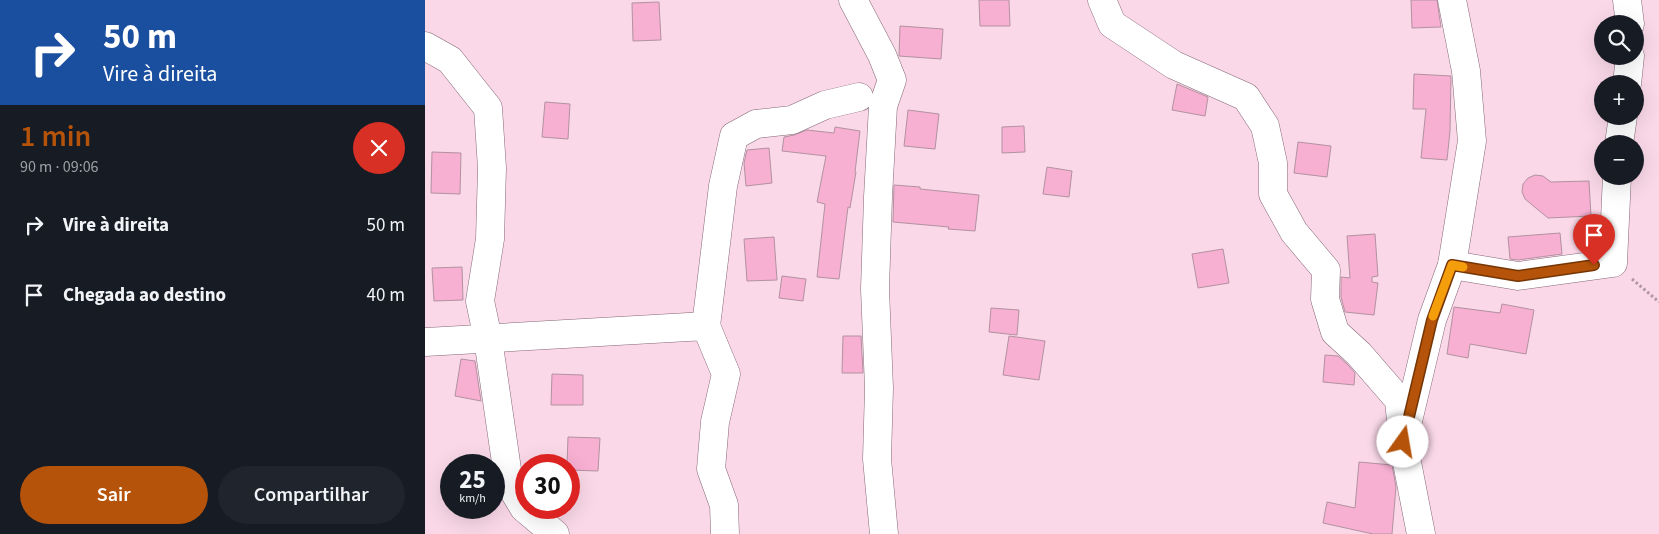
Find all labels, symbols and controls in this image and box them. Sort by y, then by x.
text: 50 m [103,12,177,62]
map controls [1594,15,1644,185]
button: search [1594,15,1644,65]
icon: right [20,20,85,85]
text: Vire à direita [103,58,217,90]
button: + [1594,75,1644,125]
text: 1 min [20,115,91,158]
button: close [353,122,405,174]
button: − [1594,135,1644,185]
text: 90 m · 09:06 [20,156,99,178]
icon: right [20,211,48,239]
text: Vire à direita [63,212,169,239]
text: 50 m [367,212,405,239]
pin [1573,214,1615,265]
icon: arrive [1580,221,1608,249]
icon: arrive [20,281,48,309]
text: Chegada ao destino [63,282,226,309]
text: 40 m [367,282,405,309]
position arrow [1376,415,1428,467]
speed limit sign: 30 [515,454,580,519]
text: 25 [459,462,486,498]
button: Sair [20,466,208,524]
button: Compartilhar [218,466,405,524]
text: km/h [459,490,486,507]

